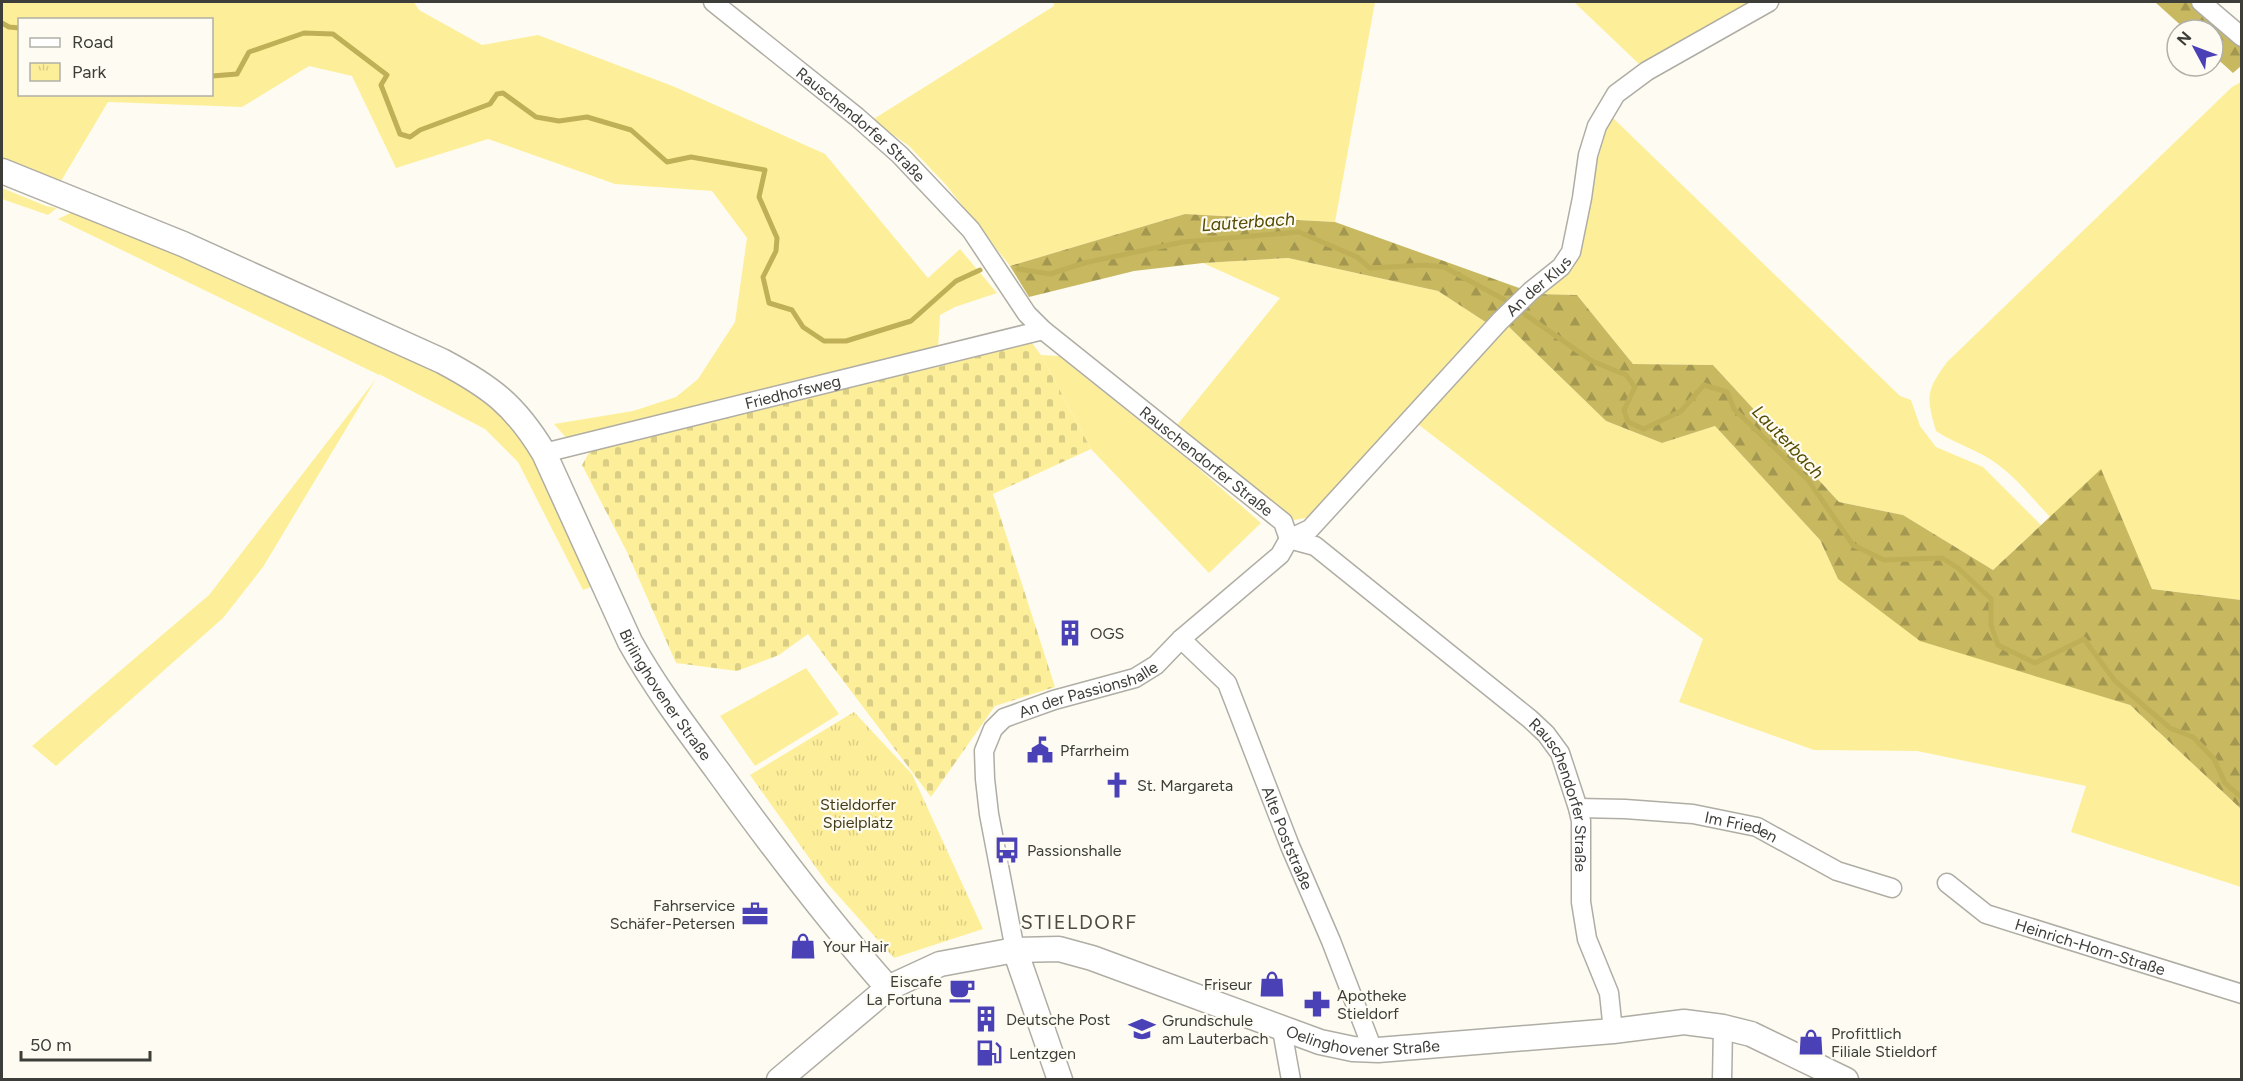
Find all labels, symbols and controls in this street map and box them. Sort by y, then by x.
legend [18,18,213,96]
north arrow [2165,18,2225,78]
text: N [2173,28,2195,49]
text: Road [72,31,113,53]
text: Park [72,61,107,83]
street label: Rauschendorfer Straße [793,63,930,186]
water label: Lauterbach [1200,208,1296,236]
street label: An der Klus [1502,253,1575,320]
street label: Friedhofsweg [743,371,842,413]
water label: Lauterbach [1747,401,1829,483]
street label: Rauschendorfer Straße [1136,402,1277,520]
building icon: OGS [1055,618,1085,648]
place label: OGS [1090,624,1125,643]
street label: Birlinghovener Straße [616,626,716,764]
street label: An der Passionshalle [1016,657,1161,721]
street label: Rauschendorfer Straße [1525,714,1591,872]
public building icon: Pfarrheim [1025,735,1055,765]
place label: Pfarrheim [1060,741,1129,760]
church icon: St. Margareta [1102,770,1132,800]
place label: St. Margareta [1137,776,1233,795]
street label: Alte Poststraße [1258,783,1317,893]
park label: Stieldorfer Spielplatz [820,795,897,832]
street label: Im Frieden [1703,807,1781,846]
bus stop icon: Passionshalle [992,835,1022,865]
place label: Passionshalle [1027,841,1122,860]
place label: Fahrservice Schäfer-Petersen [610,896,735,933]
office icon: Fahrservice Schäfer-Petersen [740,899,770,929]
district label: STIELDORF [1020,910,1138,934]
street label: Heinrich-Horn-Straße [2013,914,2168,979]
shop icon: Your Hair [788,931,818,961]
place label: Your Hair [823,937,889,956]
shop icon: Friseur [1257,969,1287,999]
place label: Eiscafe La Fortuna [866,972,942,1009]
cafe icon: Eiscafe La Fortuna [947,975,977,1005]
place label: Friseur [1204,975,1253,994]
place label: Apotheke Stieldorf [1337,986,1407,1023]
pharmacy icon: Apotheke Stieldorf [1302,989,1332,1019]
building icon: Deutsche Post [971,1004,1001,1034]
place label: Deutsche Post [1006,1010,1110,1029]
place label: Grundschule am Lauterbach [1162,1011,1268,1048]
school or university icon: Grundschule am Lauterbach [1127,1014,1157,1044]
street label: Oelinghovener Straße [1283,1021,1441,1060]
scale bar [21,1024,150,1062]
place label: Profittlich Filiale Stieldorf [1831,1024,1937,1061]
shop icon: Profittlich Filiale Stieldorf [1796,1027,1826,1057]
text: 50 m [30,1034,72,1056]
fuel station icon: Lentzgen [974,1038,1004,1068]
place label: Lentzgen [1009,1044,1076,1063]

